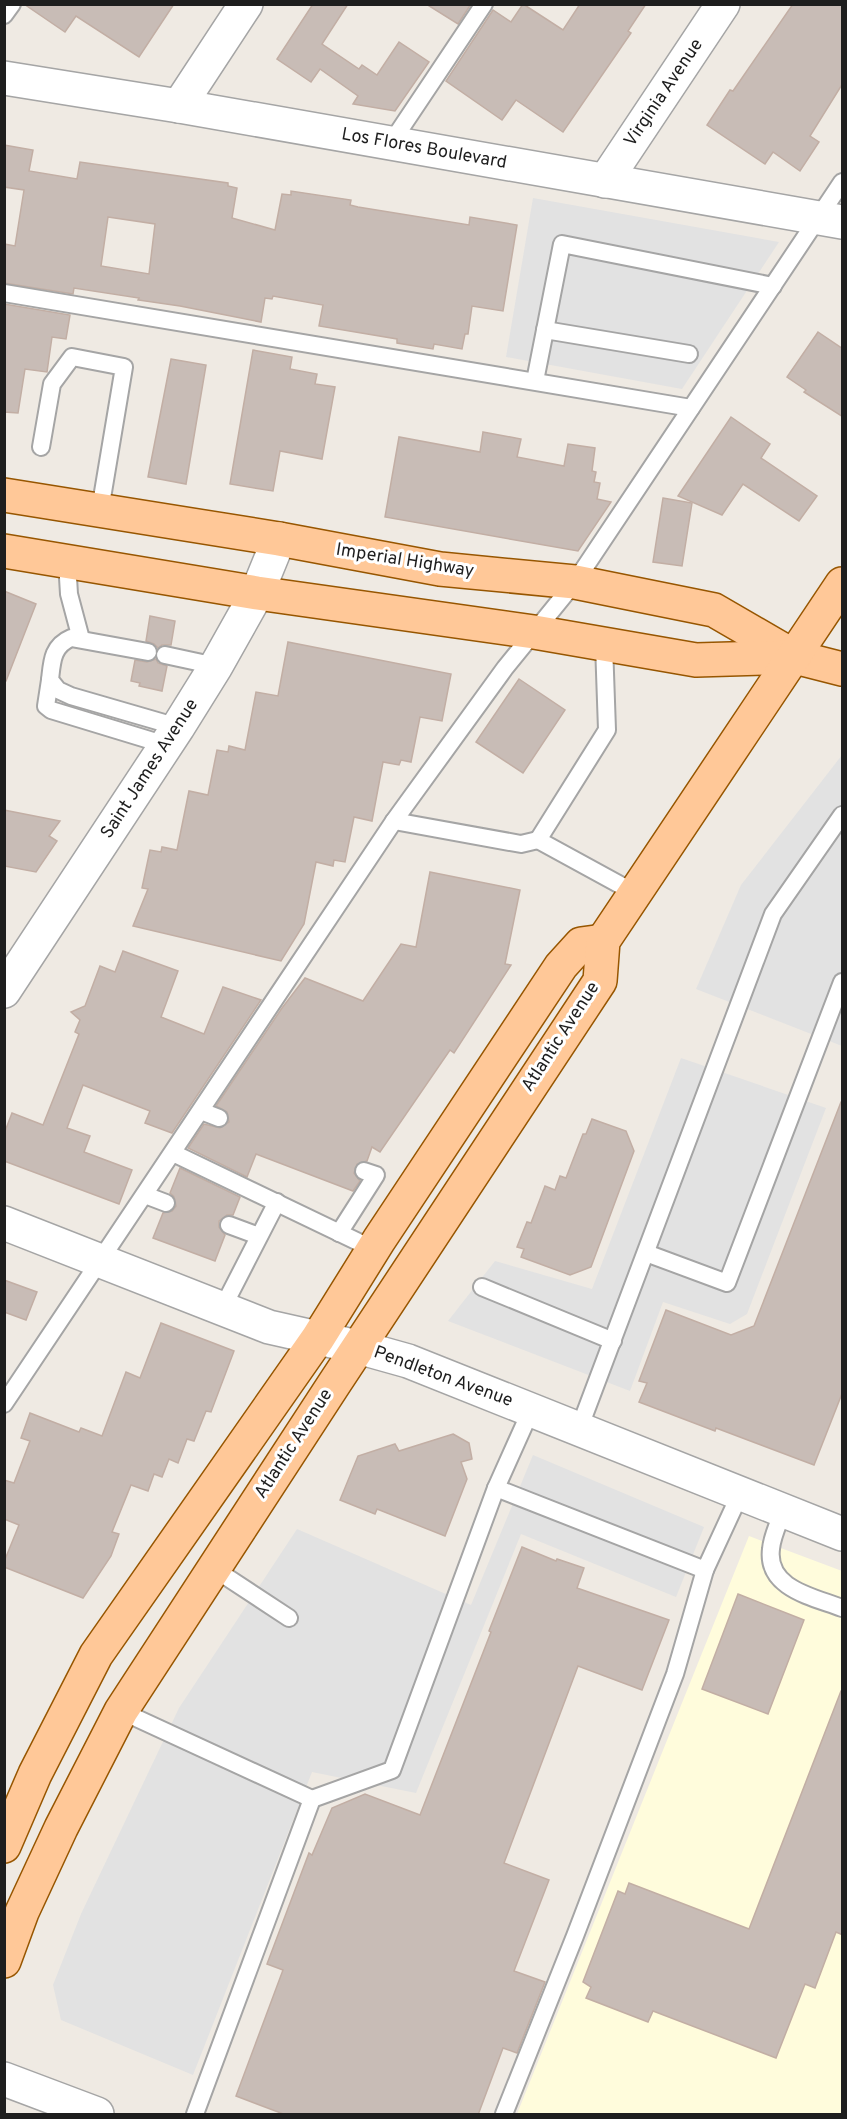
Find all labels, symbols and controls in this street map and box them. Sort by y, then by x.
street label: Virginia Avenue [619,35,709,151]
street label: Los Flores Boulevard [340,123,508,175]
street label: Imperial Highway [334,539,476,583]
street label: Saint James Avenue [96,695,204,843]
street label: Atlantic Avenue [517,978,605,1096]
street label: Pendleton Avenue [370,1341,516,1413]
street label: Atlantic Avenue [250,1385,338,1503]

